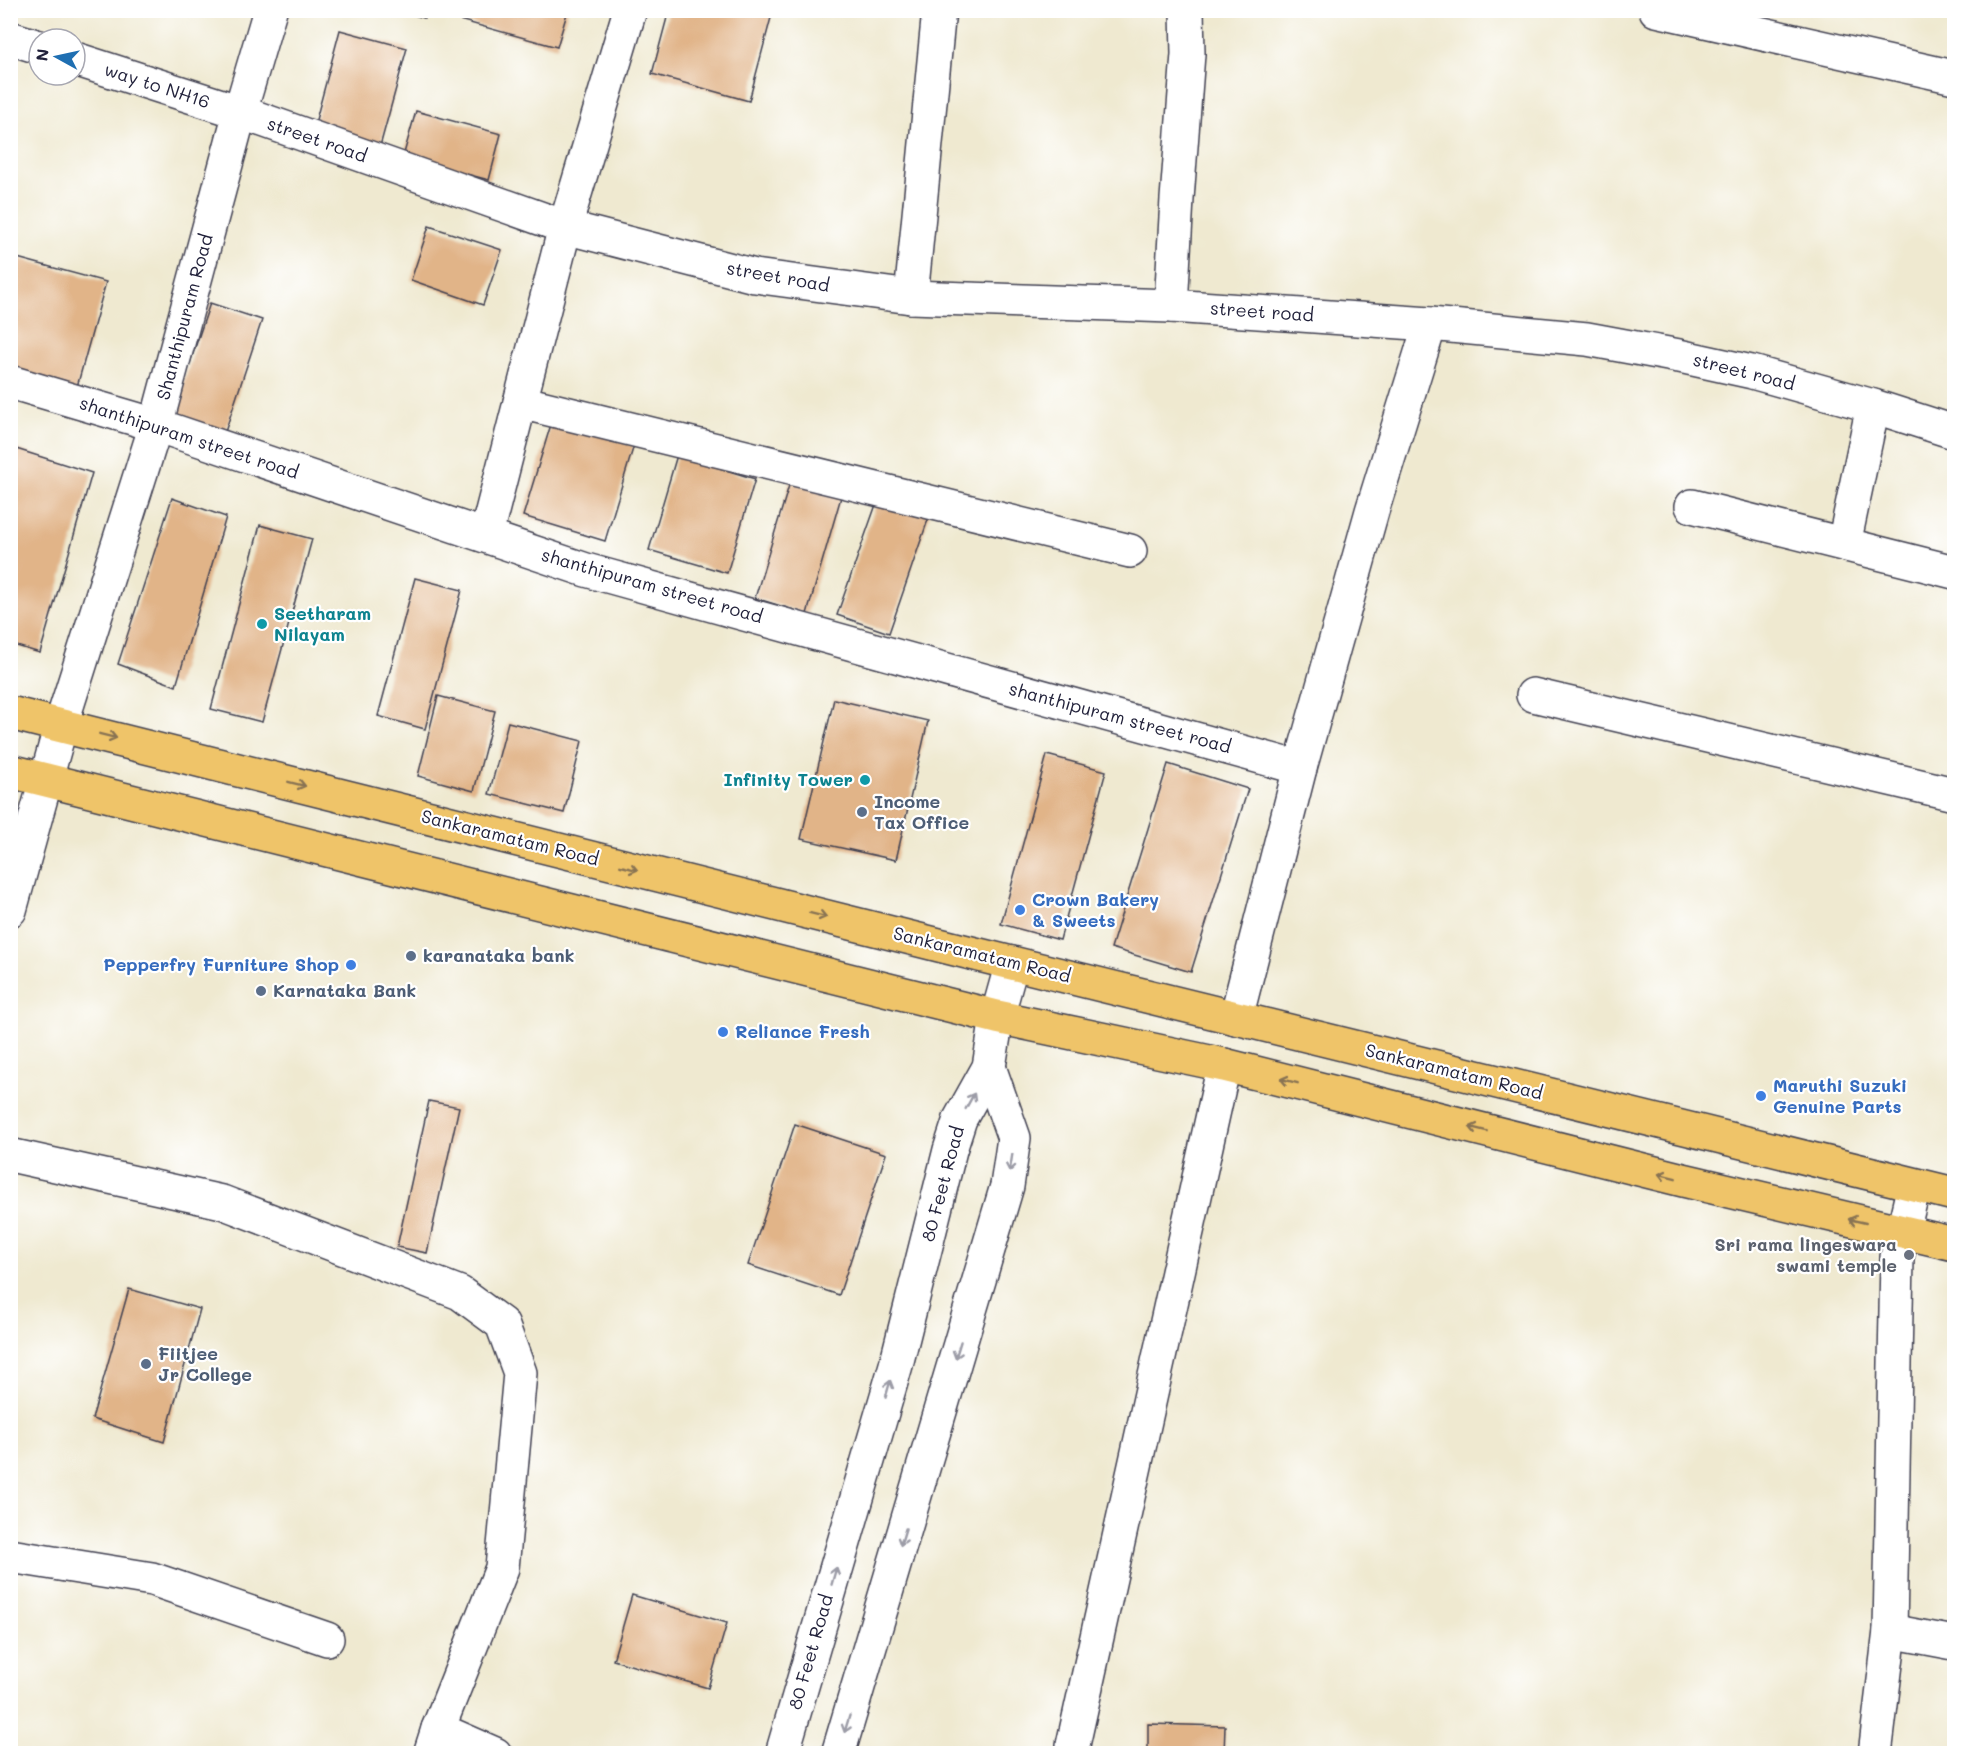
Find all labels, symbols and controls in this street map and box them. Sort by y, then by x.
north arrow [27,27,87,87]
text: N [30,47,53,62]
street label: way to NH16 [101,57,213,113]
street label: street road [264,111,370,167]
street label: Shanthipuram Road [150,231,218,403]
street label: street road [725,255,831,297]
street label: street road [1209,295,1315,327]
street label: street road [1691,347,1798,395]
street label: shanthipuram street road [77,390,302,484]
street label: shanthipuram street road [539,542,766,628]
place label: Seetharam Nilayam [274,601,371,646]
marker: Seetharam Nilayam [255,617,269,631]
street label: shanthipuram street road [1007,676,1234,758]
one-way arrow [98,731,117,743]
place label: Infinity Tower [724,767,853,791]
marker: Infinity Tower [858,773,872,787]
one-way arrow [287,779,306,791]
place label: Income Tax Office [874,789,970,834]
street label: Sankaramatam Road [419,803,601,871]
marker: Income Tax Office [855,805,869,819]
one-way arrow [619,862,638,874]
place label: Crown Bakery & Sweets [1032,887,1159,932]
marker: Crown Bakery & Sweets [1013,903,1027,917]
one-way arrow [808,909,827,921]
street label: Sankaramatam Road [891,920,1073,988]
place label: karanataka bank [423,943,574,967]
marker: karanataka bank [404,949,418,963]
place label: Pepperfry Furniture Shop [103,952,339,976]
marker: Pepperfry Furniture Shop [344,958,358,972]
place label: Karnataka Bank [273,978,416,1002]
marker: Karnataka Bank [254,984,268,998]
place label: Reliance Fresh [735,1019,870,1043]
marker: Reliance Fresh [716,1025,730,1039]
street label: Sankaramatam Road [1363,1037,1545,1105]
place label: Maruthi Suzuki Genuine Parts [1773,1073,1907,1118]
one-way arrow [1279,1075,1298,1087]
marker: Maruthi Suzuki Genuine Parts [1754,1089,1768,1103]
one-way arrow [965,1093,976,1111]
one-way arrow [1469,1122,1488,1134]
street label: 80 Feet Road [915,1123,969,1244]
one-way arrow [1005,1152,1016,1172]
one-way arrow [1658,1170,1677,1182]
one-way arrow [1847,1215,1867,1226]
place label: Sri rama lingeswara swami temple [1714,1232,1897,1277]
marker: Sri rama lingeswara swami temple [1902,1248,1916,1262]
one-way arrow [952,1340,963,1359]
place label: Fiitjee Jr College [158,1341,252,1386]
marker: Fiitjee Jr College [139,1357,153,1371]
one-way arrow [883,1380,894,1399]
one-way arrow [897,1527,908,1546]
one-way arrow [828,1567,840,1586]
street label: 80 Feet Road [782,1591,838,1712]
one-way arrow [841,1714,852,1733]

